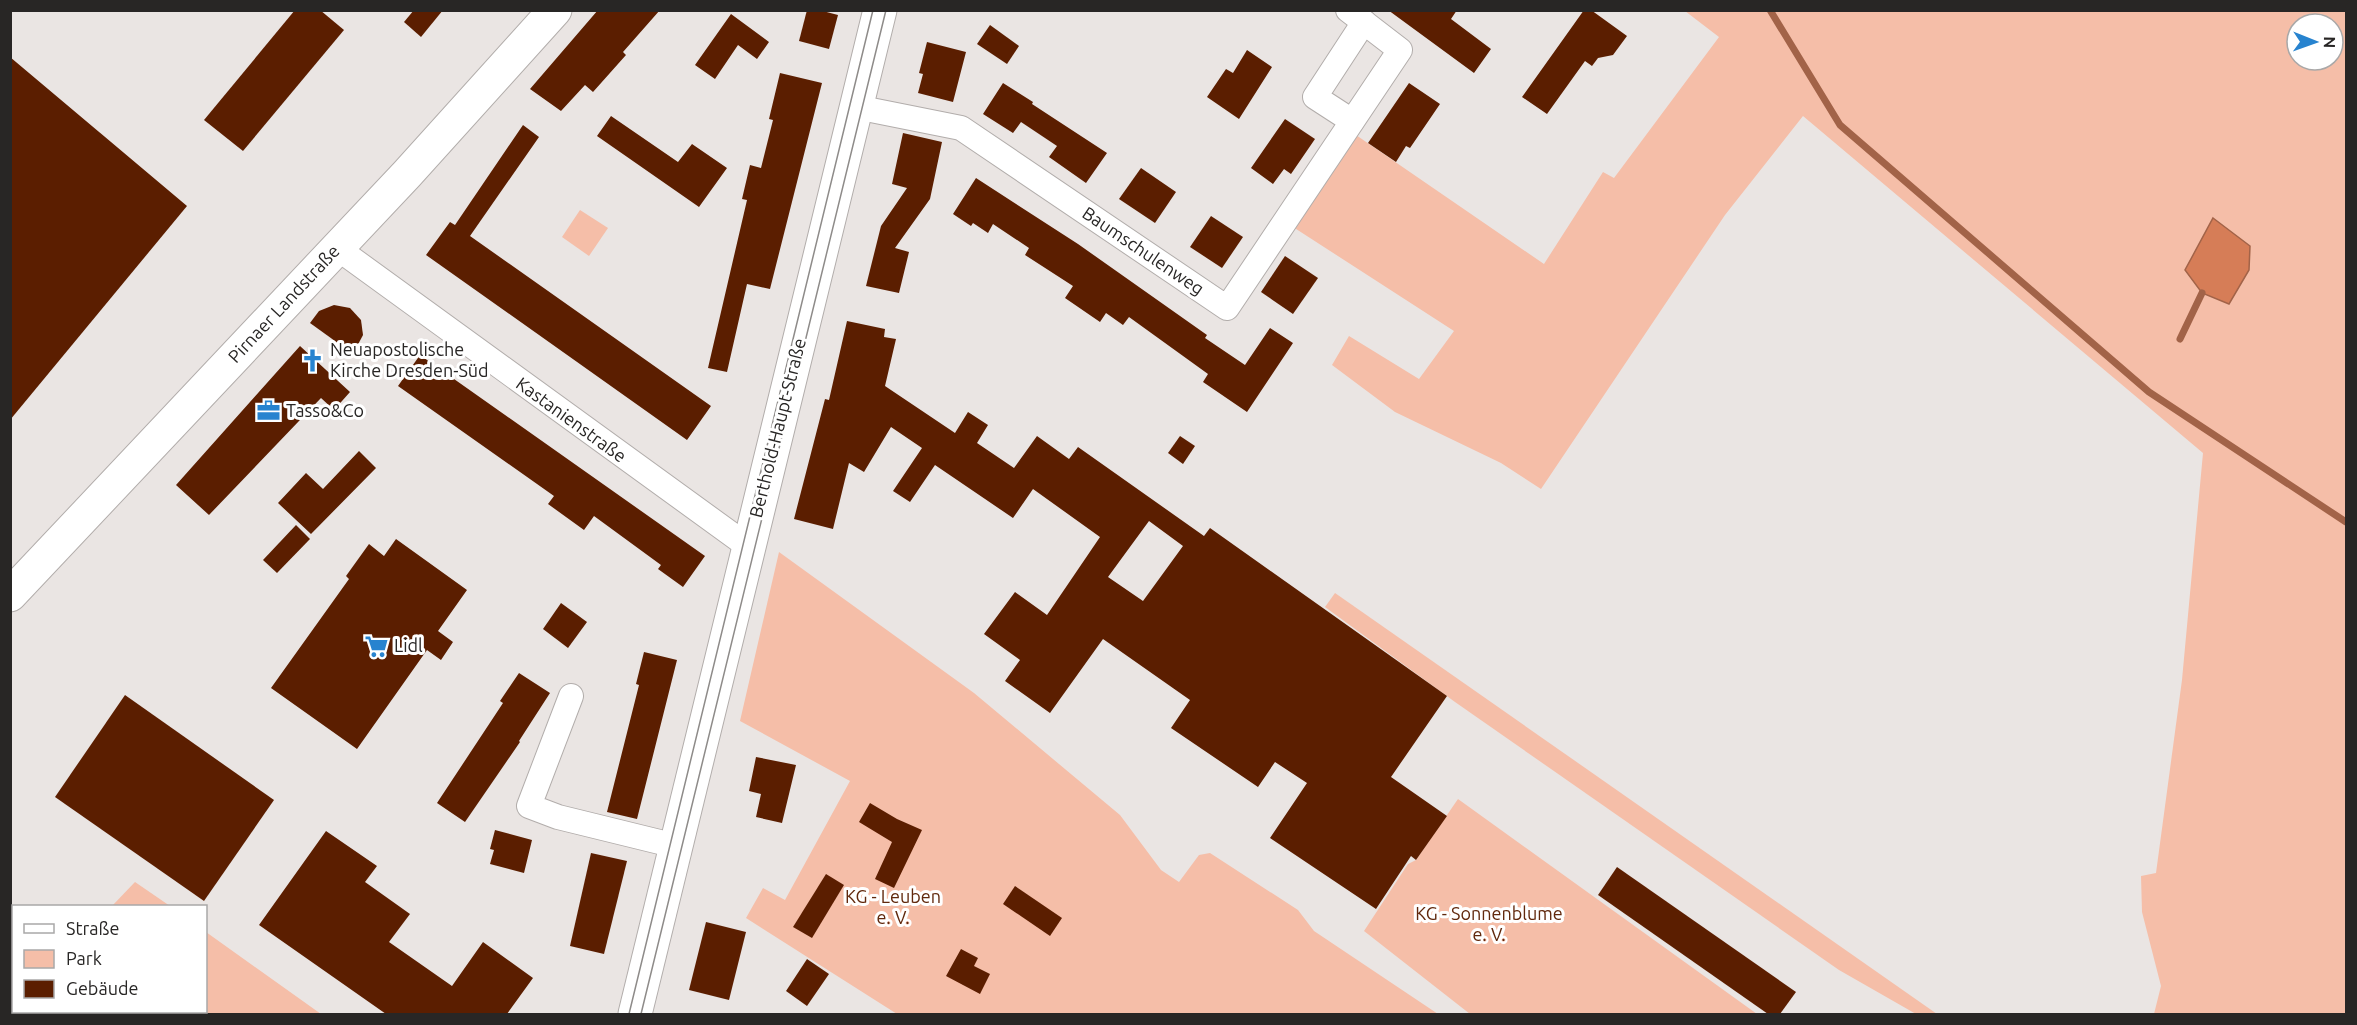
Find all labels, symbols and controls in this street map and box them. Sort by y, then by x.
north arrow [2285,12,2345,72]
text: N [2321,36,2339,48]
street label: Baumschulenweg [1079,202,1208,298]
street label: Pirnaer Landstraße [224,240,343,366]
street label: Berthold-Haupt-Straße [745,336,809,520]
place label: Neuapostolische Kirche Dresden-Süd [330,339,489,380]
church icon: Neuapostolische Kirche Dresden-Süd [299,347,325,373]
street label: Kastanienstraße [513,373,630,466]
office icon: Tasso&Co [255,398,281,424]
place label: Tasso&Co [286,400,364,420]
supermarket icon: Lidl [363,633,389,659]
place label: Lidl [394,635,423,655]
park label: KG - Leuben e. V. [845,886,941,927]
park label: KG - Sonnenblume e. V. [1415,903,1563,944]
legend [12,905,207,1013]
text: Straße [66,918,119,938]
text: Park [66,948,102,968]
text: Gebäude [66,978,138,998]

